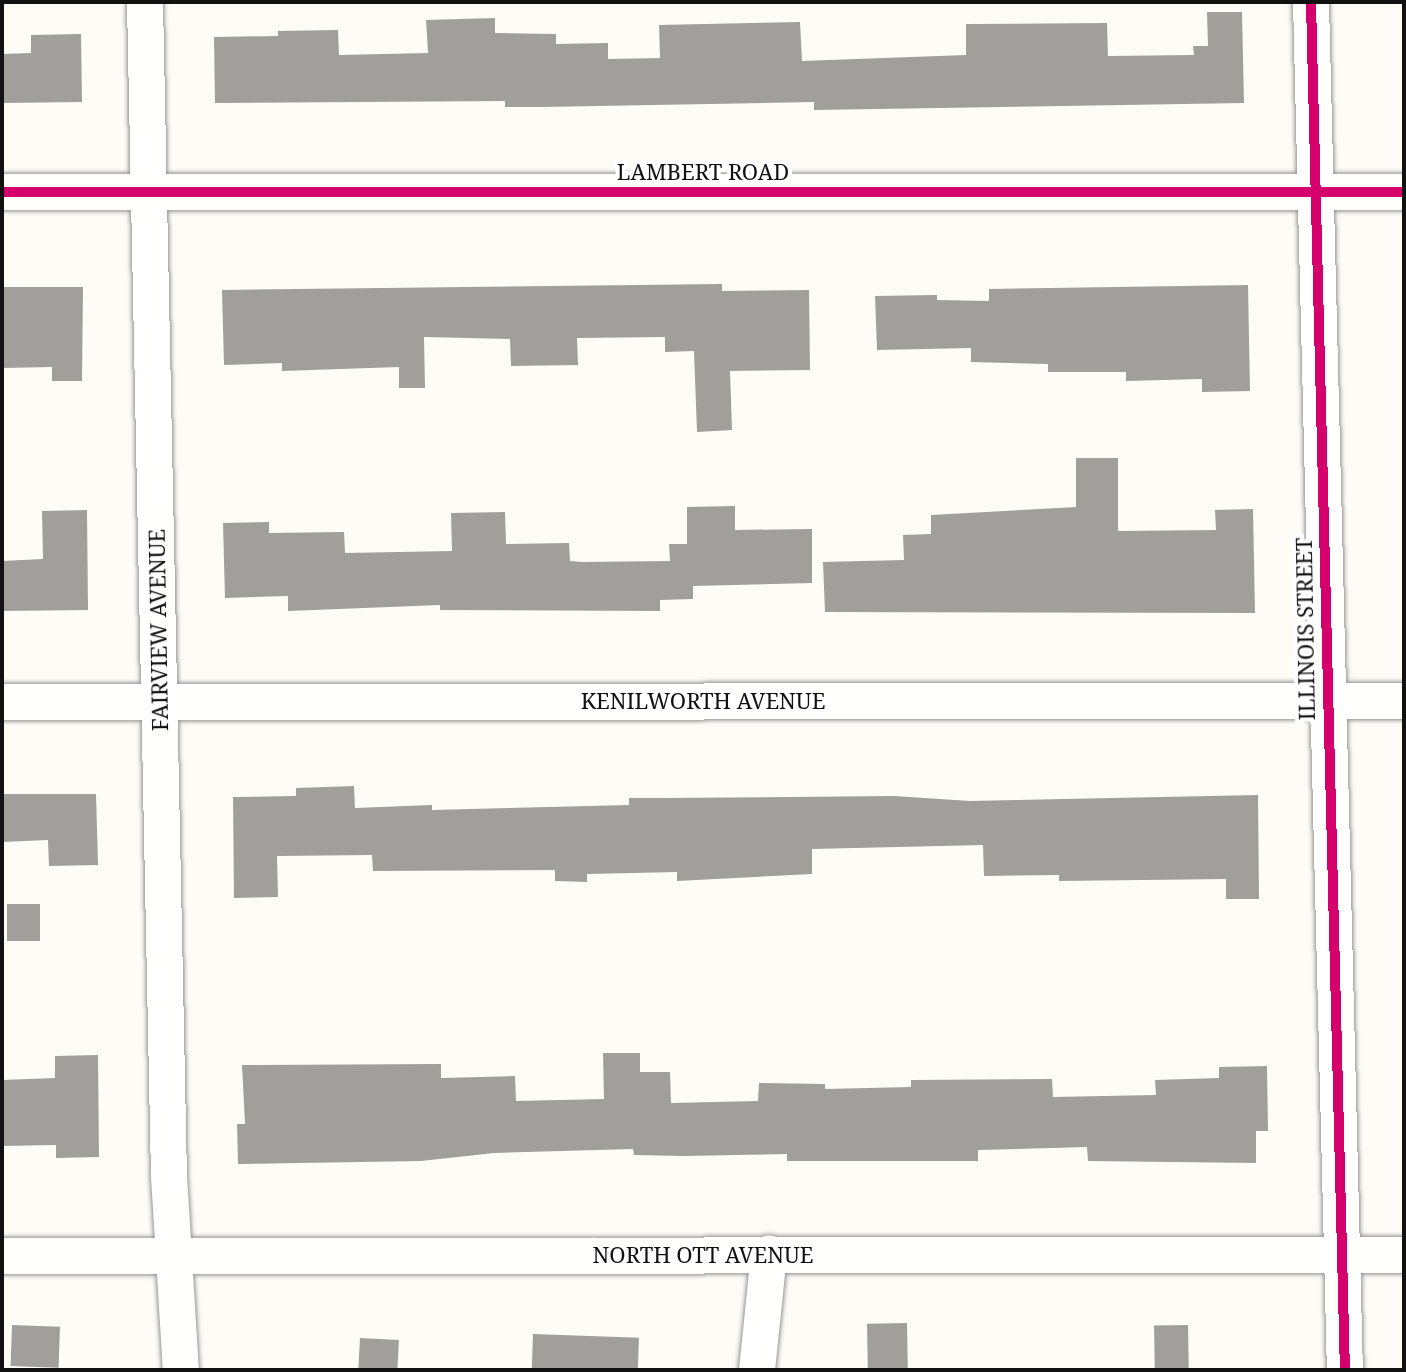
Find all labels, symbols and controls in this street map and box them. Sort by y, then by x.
street label: LAMBERT ROAD [617,159,789,185]
street label: FAIRVIEW AVENUE [143,529,173,731]
street label: ILLINOIS STREET [1290,537,1320,721]
street label: KENILWORTH AVENUE [581,688,825,714]
street label: NORTH OTT AVENUE [593,1242,813,1268]

